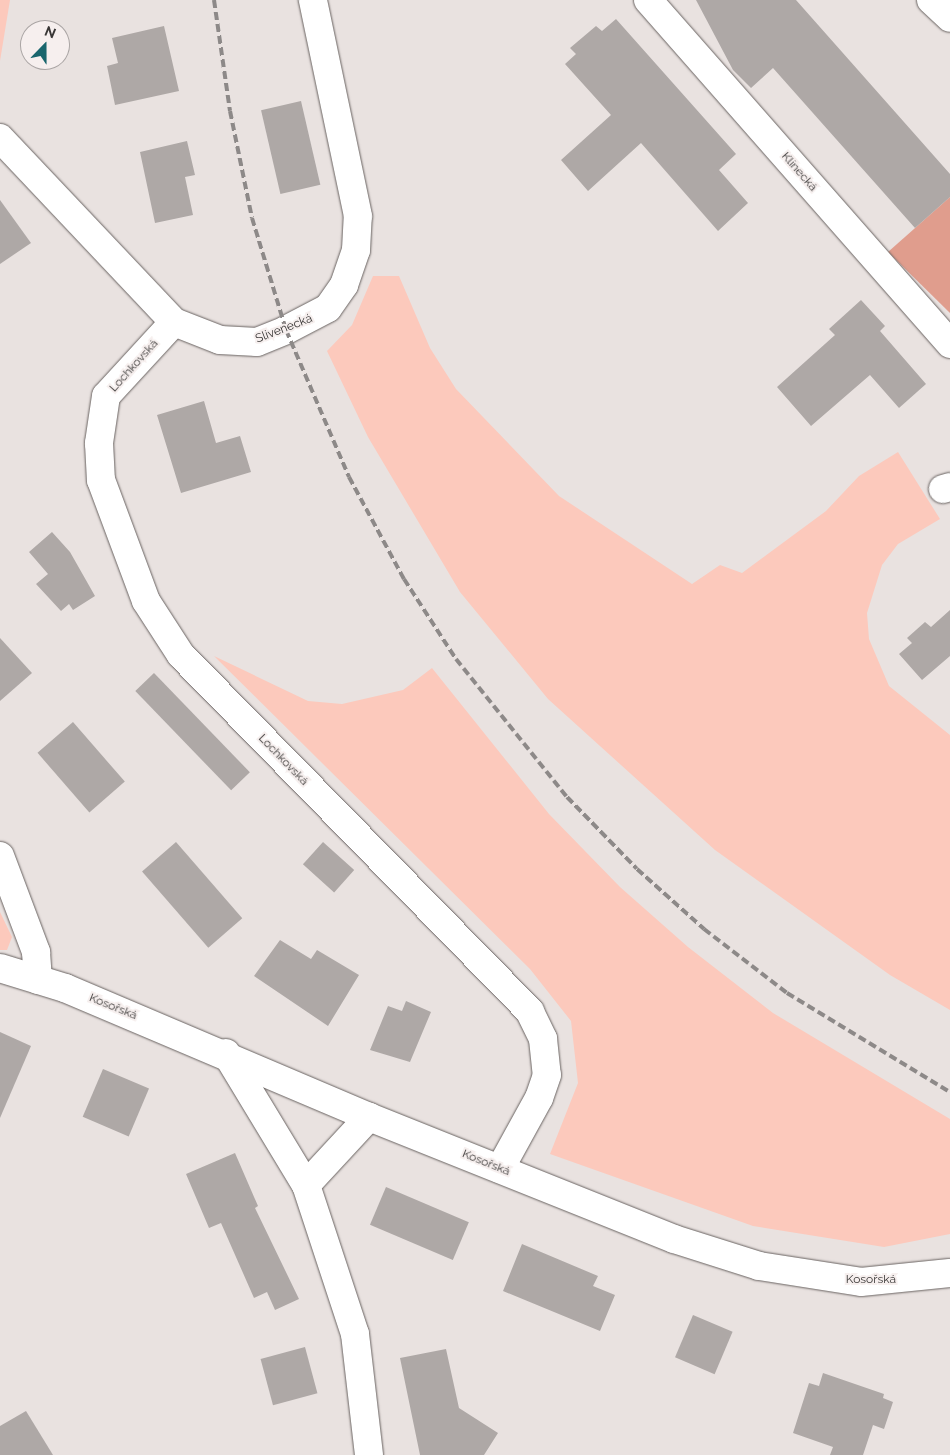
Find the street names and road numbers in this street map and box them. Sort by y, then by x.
street label: Klínecká [778,150,820,194]
street label: Slivenecká [253,312,315,346]
street label: Lochkovská [107,337,161,395]
street label: Lochkovská [255,731,311,789]
street label: Kosořská [87,991,139,1023]
street label: Kosořská [460,1147,512,1179]
street label: Kosořská [846,1273,896,1287]

